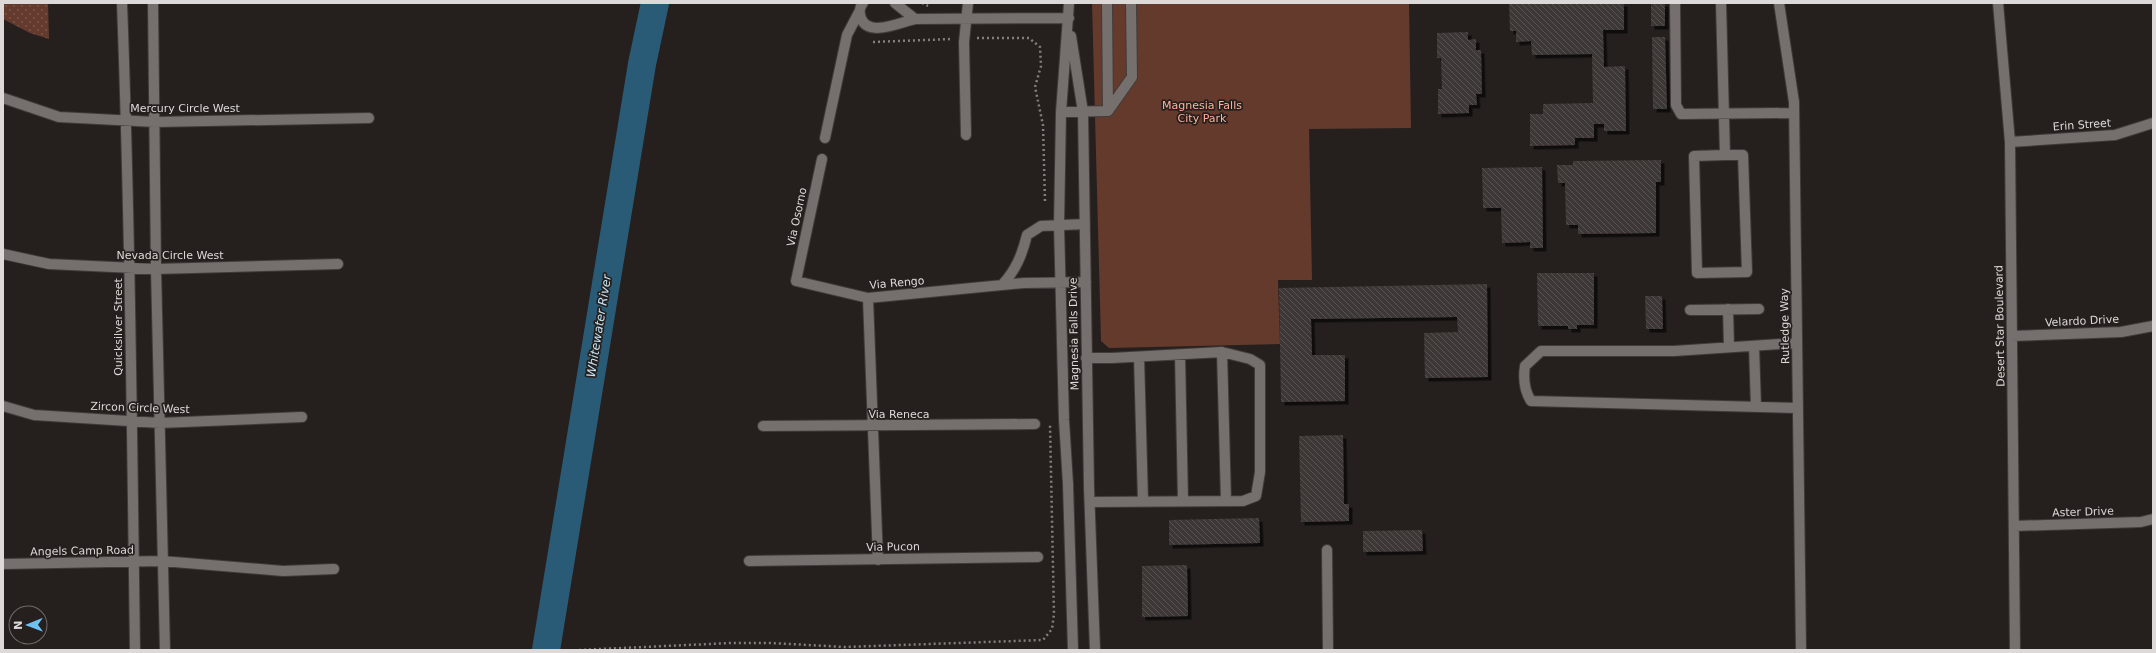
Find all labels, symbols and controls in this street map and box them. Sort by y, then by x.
park label: Magnesia Falls City Park [1162,99,1242,125]
street label: Mercury Circle West [130,102,240,115]
street label: Erin Street [2052,116,2112,134]
street label: Via Osorno [784,186,810,248]
street label: Nevada Circle West [117,249,224,262]
street label: Desert Star Boulevard [1992,265,2008,387]
water label: Whitewater River [584,273,614,378]
street label: Via Rengo [869,274,925,292]
street label: Quicksilver Street [112,277,125,376]
street label: Magnesia Falls Drive [1067,277,1081,390]
street label: Rutledge Way [1778,287,1792,364]
street label: Velardo Drive [2045,313,2120,329]
street label: Zircon Circle West [90,400,191,416]
street label: Via Reneca [868,408,930,421]
street label: Aster Drive [2052,504,2114,520]
street label: Via Pucon [866,540,920,554]
street label: Angels Camp Road [30,544,134,558]
north arrow [8,605,48,645]
text: N [12,620,25,630]

